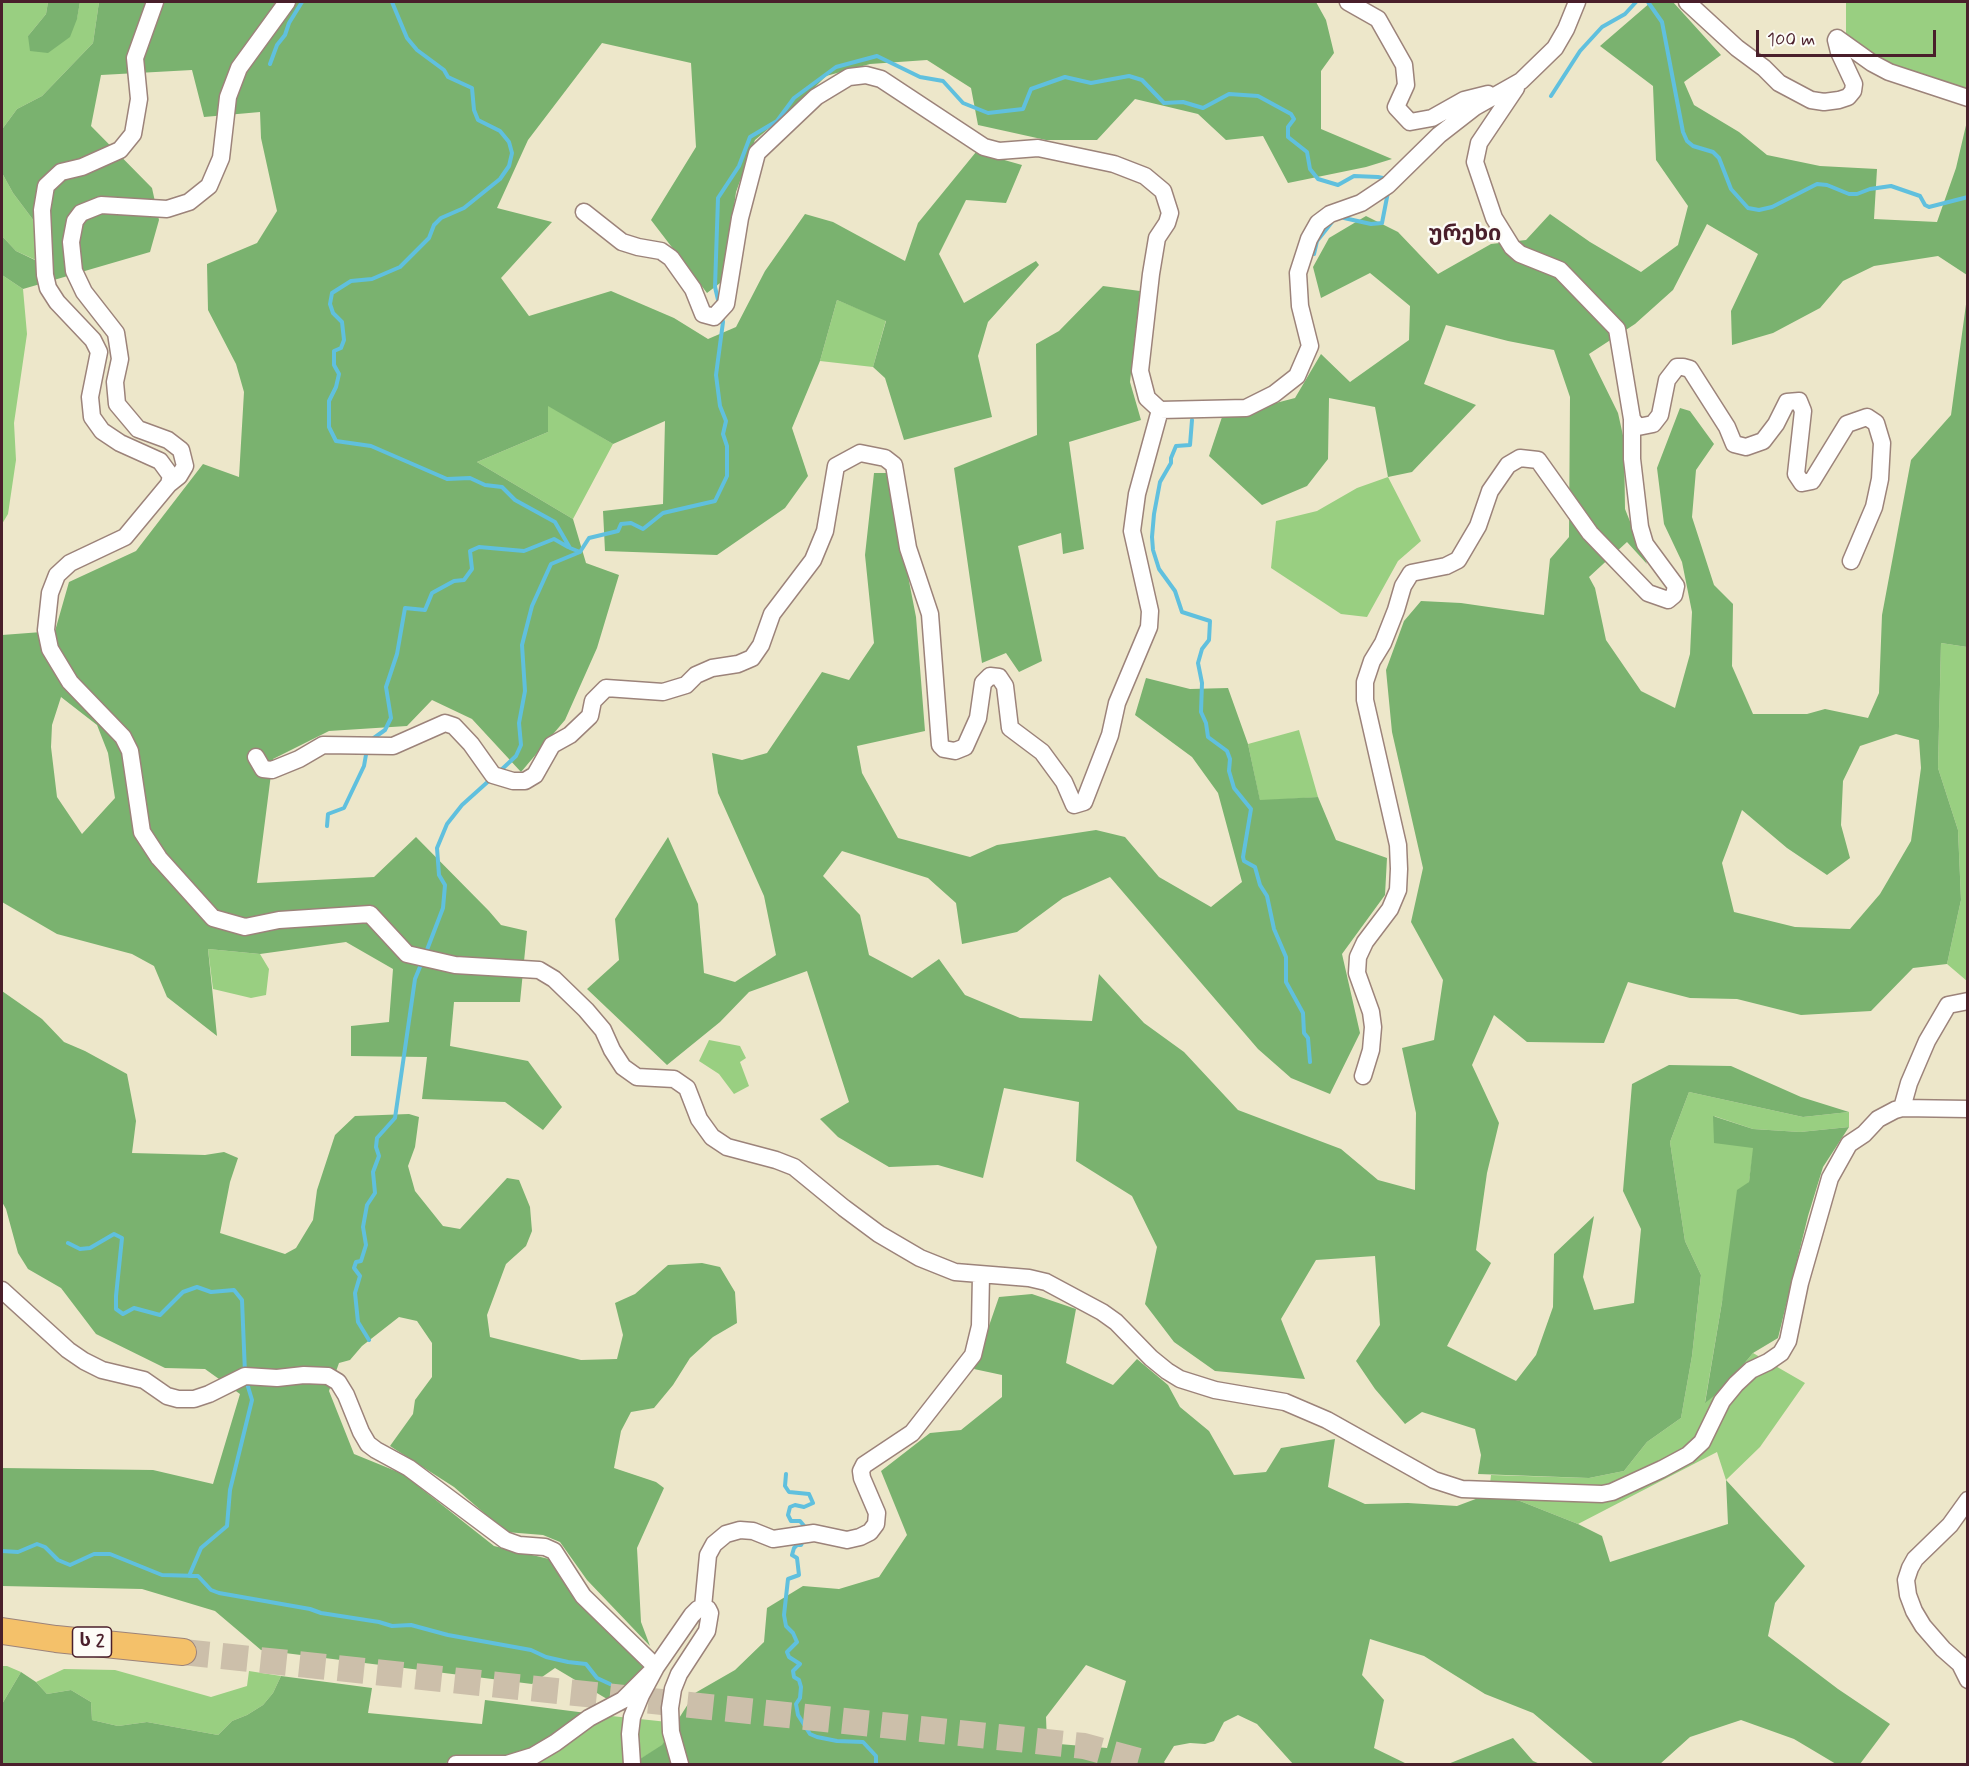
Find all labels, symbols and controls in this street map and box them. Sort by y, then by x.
scale bar [1759,18,1939,56]
text: 100 m [1767,28,1815,52]
district label: ურეხი [1429,222,1501,248]
road number: ს 2 [72,1627,112,1657]

